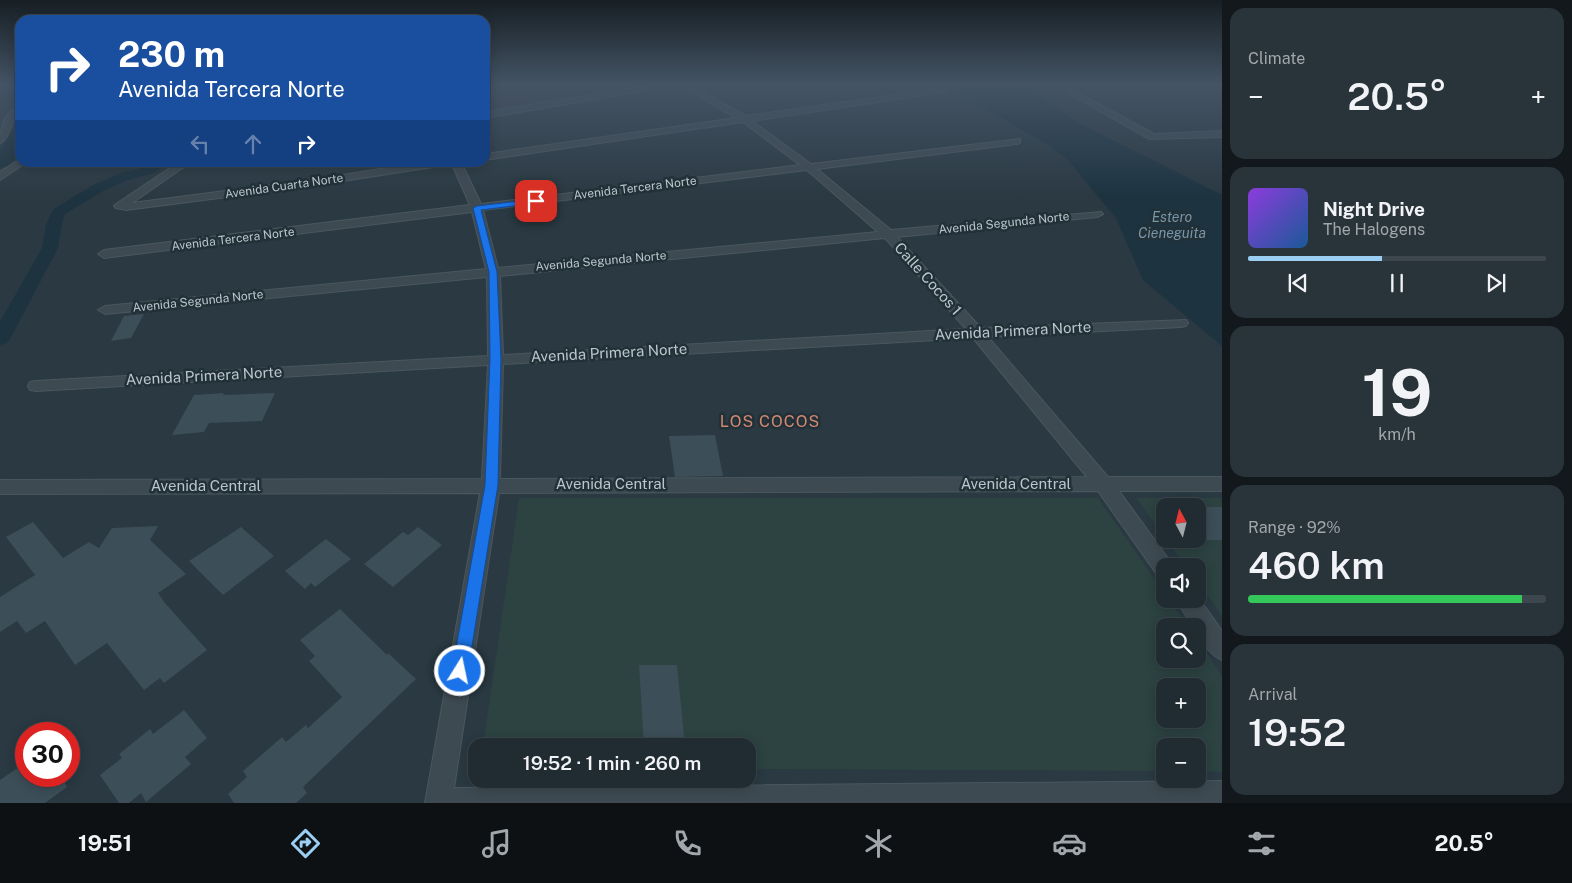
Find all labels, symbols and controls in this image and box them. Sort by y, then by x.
text: 230 m [118,34,225,75]
icon: right [35,35,100,100]
text: Climate [1248,49,1305,68]
text: 20.5° [1347,74,1447,119]
text: Avenida Tercera Norte [118,76,345,102]
text: − [1248,80,1264,113]
text: + [1530,80,1546,113]
icon: left [186,130,214,158]
icon: ahead [239,130,267,158]
icon: right [292,130,320,158]
street label: Avenida Cuarta Norte [224,171,344,201]
street label: Avenida Tercera Norte [573,173,697,202]
pin [515,180,557,222]
icon: arrive [522,187,550,215]
text: Night Drive [1323,198,1425,220]
street label: Avenida Segunda Norte [938,209,1070,237]
water label: Estero Cieneguita [1138,209,1206,241]
text: The Halogens [1323,220,1425,239]
street label: Avenida Tercera Norte [171,224,295,253]
street label: Calle Cocos 1 [891,239,965,318]
street label: Avenida Segunda Norte [535,248,667,274]
icon: previous [1284,269,1312,297]
icon: pause [1383,269,1411,297]
icon: next [1482,269,1510,297]
street label: Avenida Segunda Norte [132,287,264,315]
street label: Avenida Primera Norte [934,318,1092,343]
street label: Avenida Primera Norte [530,340,688,365]
text: 19 [1362,354,1432,431]
street label: Avenida Primera Norte [125,363,283,388]
district label: LOS COCOS [720,412,820,431]
text: km/h [1378,425,1416,444]
street label: Avenida Central [556,475,666,492]
street label: Avenida Central [961,475,1071,492]
street label: Avenida Central [151,477,261,494]
north arrow [1156,498,1206,548]
map controls [1156,498,1206,788]
text: Range · 92% [1248,518,1341,537]
text: 460 km [1248,543,1385,588]
button: sound [1156,558,1206,608]
button: search [1156,618,1206,668]
position arrow [433,644,485,696]
button: + [1156,678,1206,728]
text: Arrival [1248,685,1297,704]
text: 19:52 [1248,710,1346,755]
speed limit sign: 30 [15,722,80,787]
button: − [1156,738,1206,788]
text: 19:52 · 1 min · 260 m [523,752,701,774]
icon: directions [288,826,323,861]
icon: music [479,826,514,861]
icon: phone [670,826,705,861]
icon: climate [861,826,896,861]
icon: car [1052,826,1087,861]
icon: filters [1244,826,1279,861]
text: 19:51 [78,830,132,856]
text: 20.5° [1435,830,1494,856]

